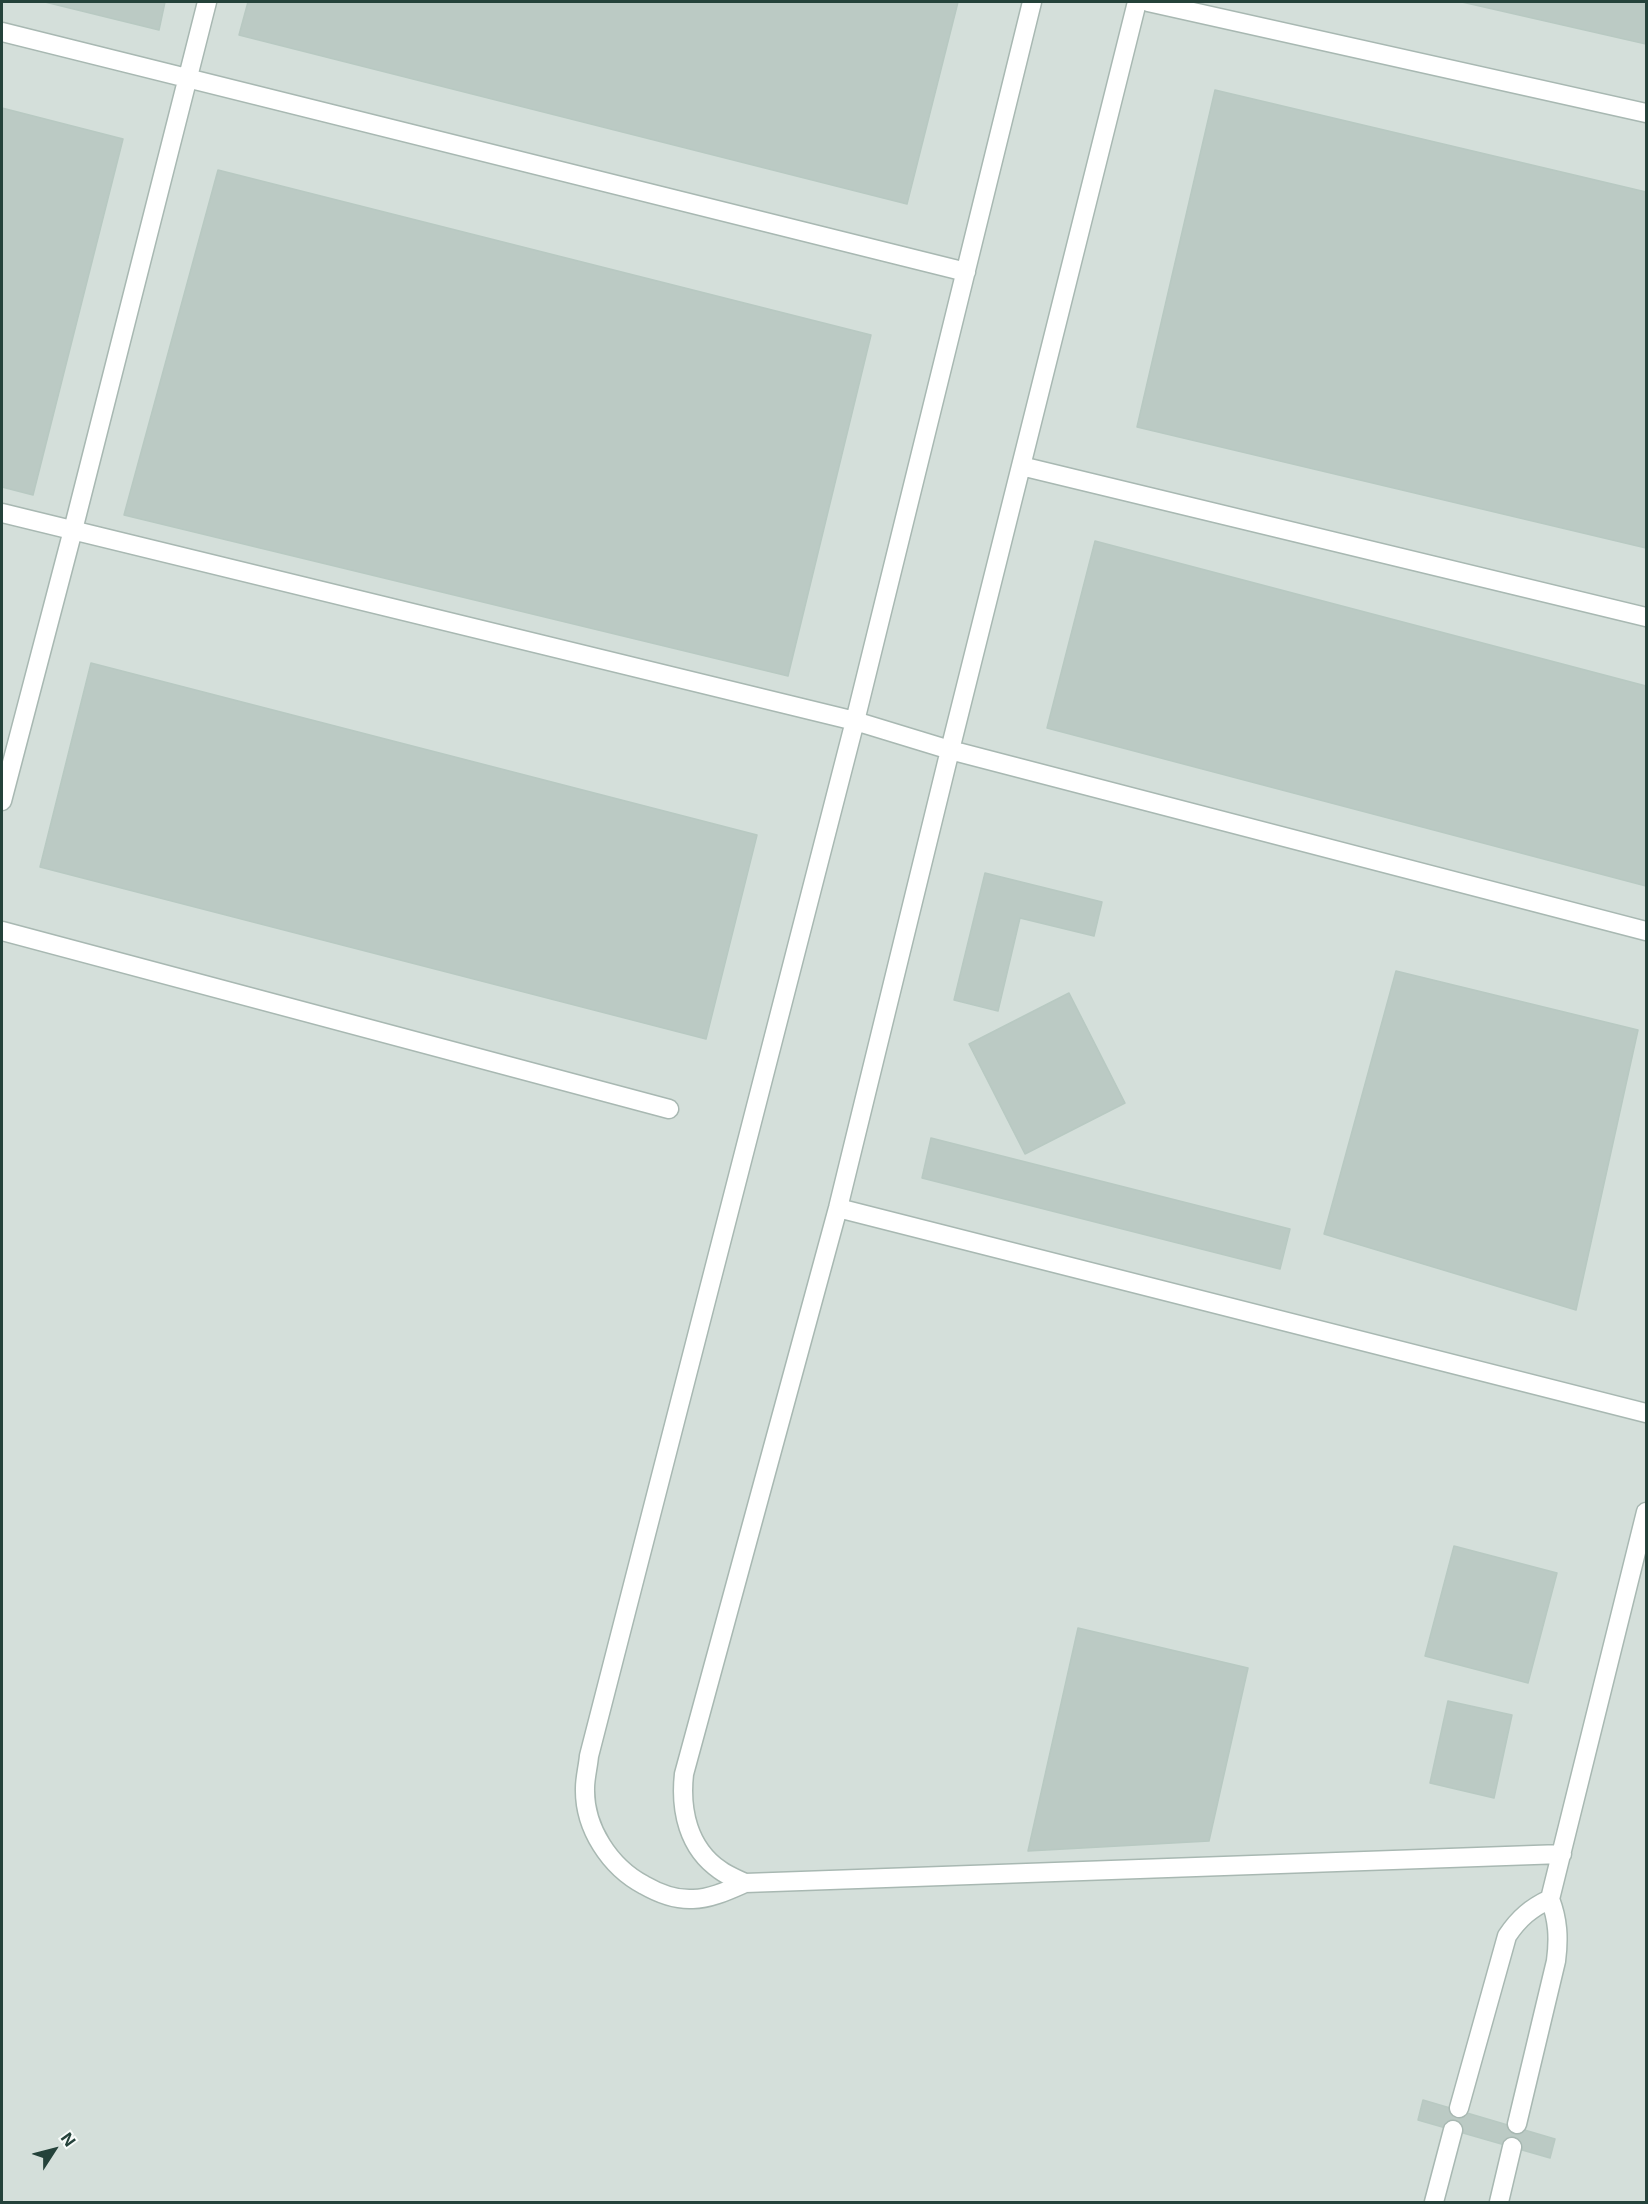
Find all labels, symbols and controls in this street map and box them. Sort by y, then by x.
north arrow [24,2120,84,2180]
text: N [57,2129,80,2150]

